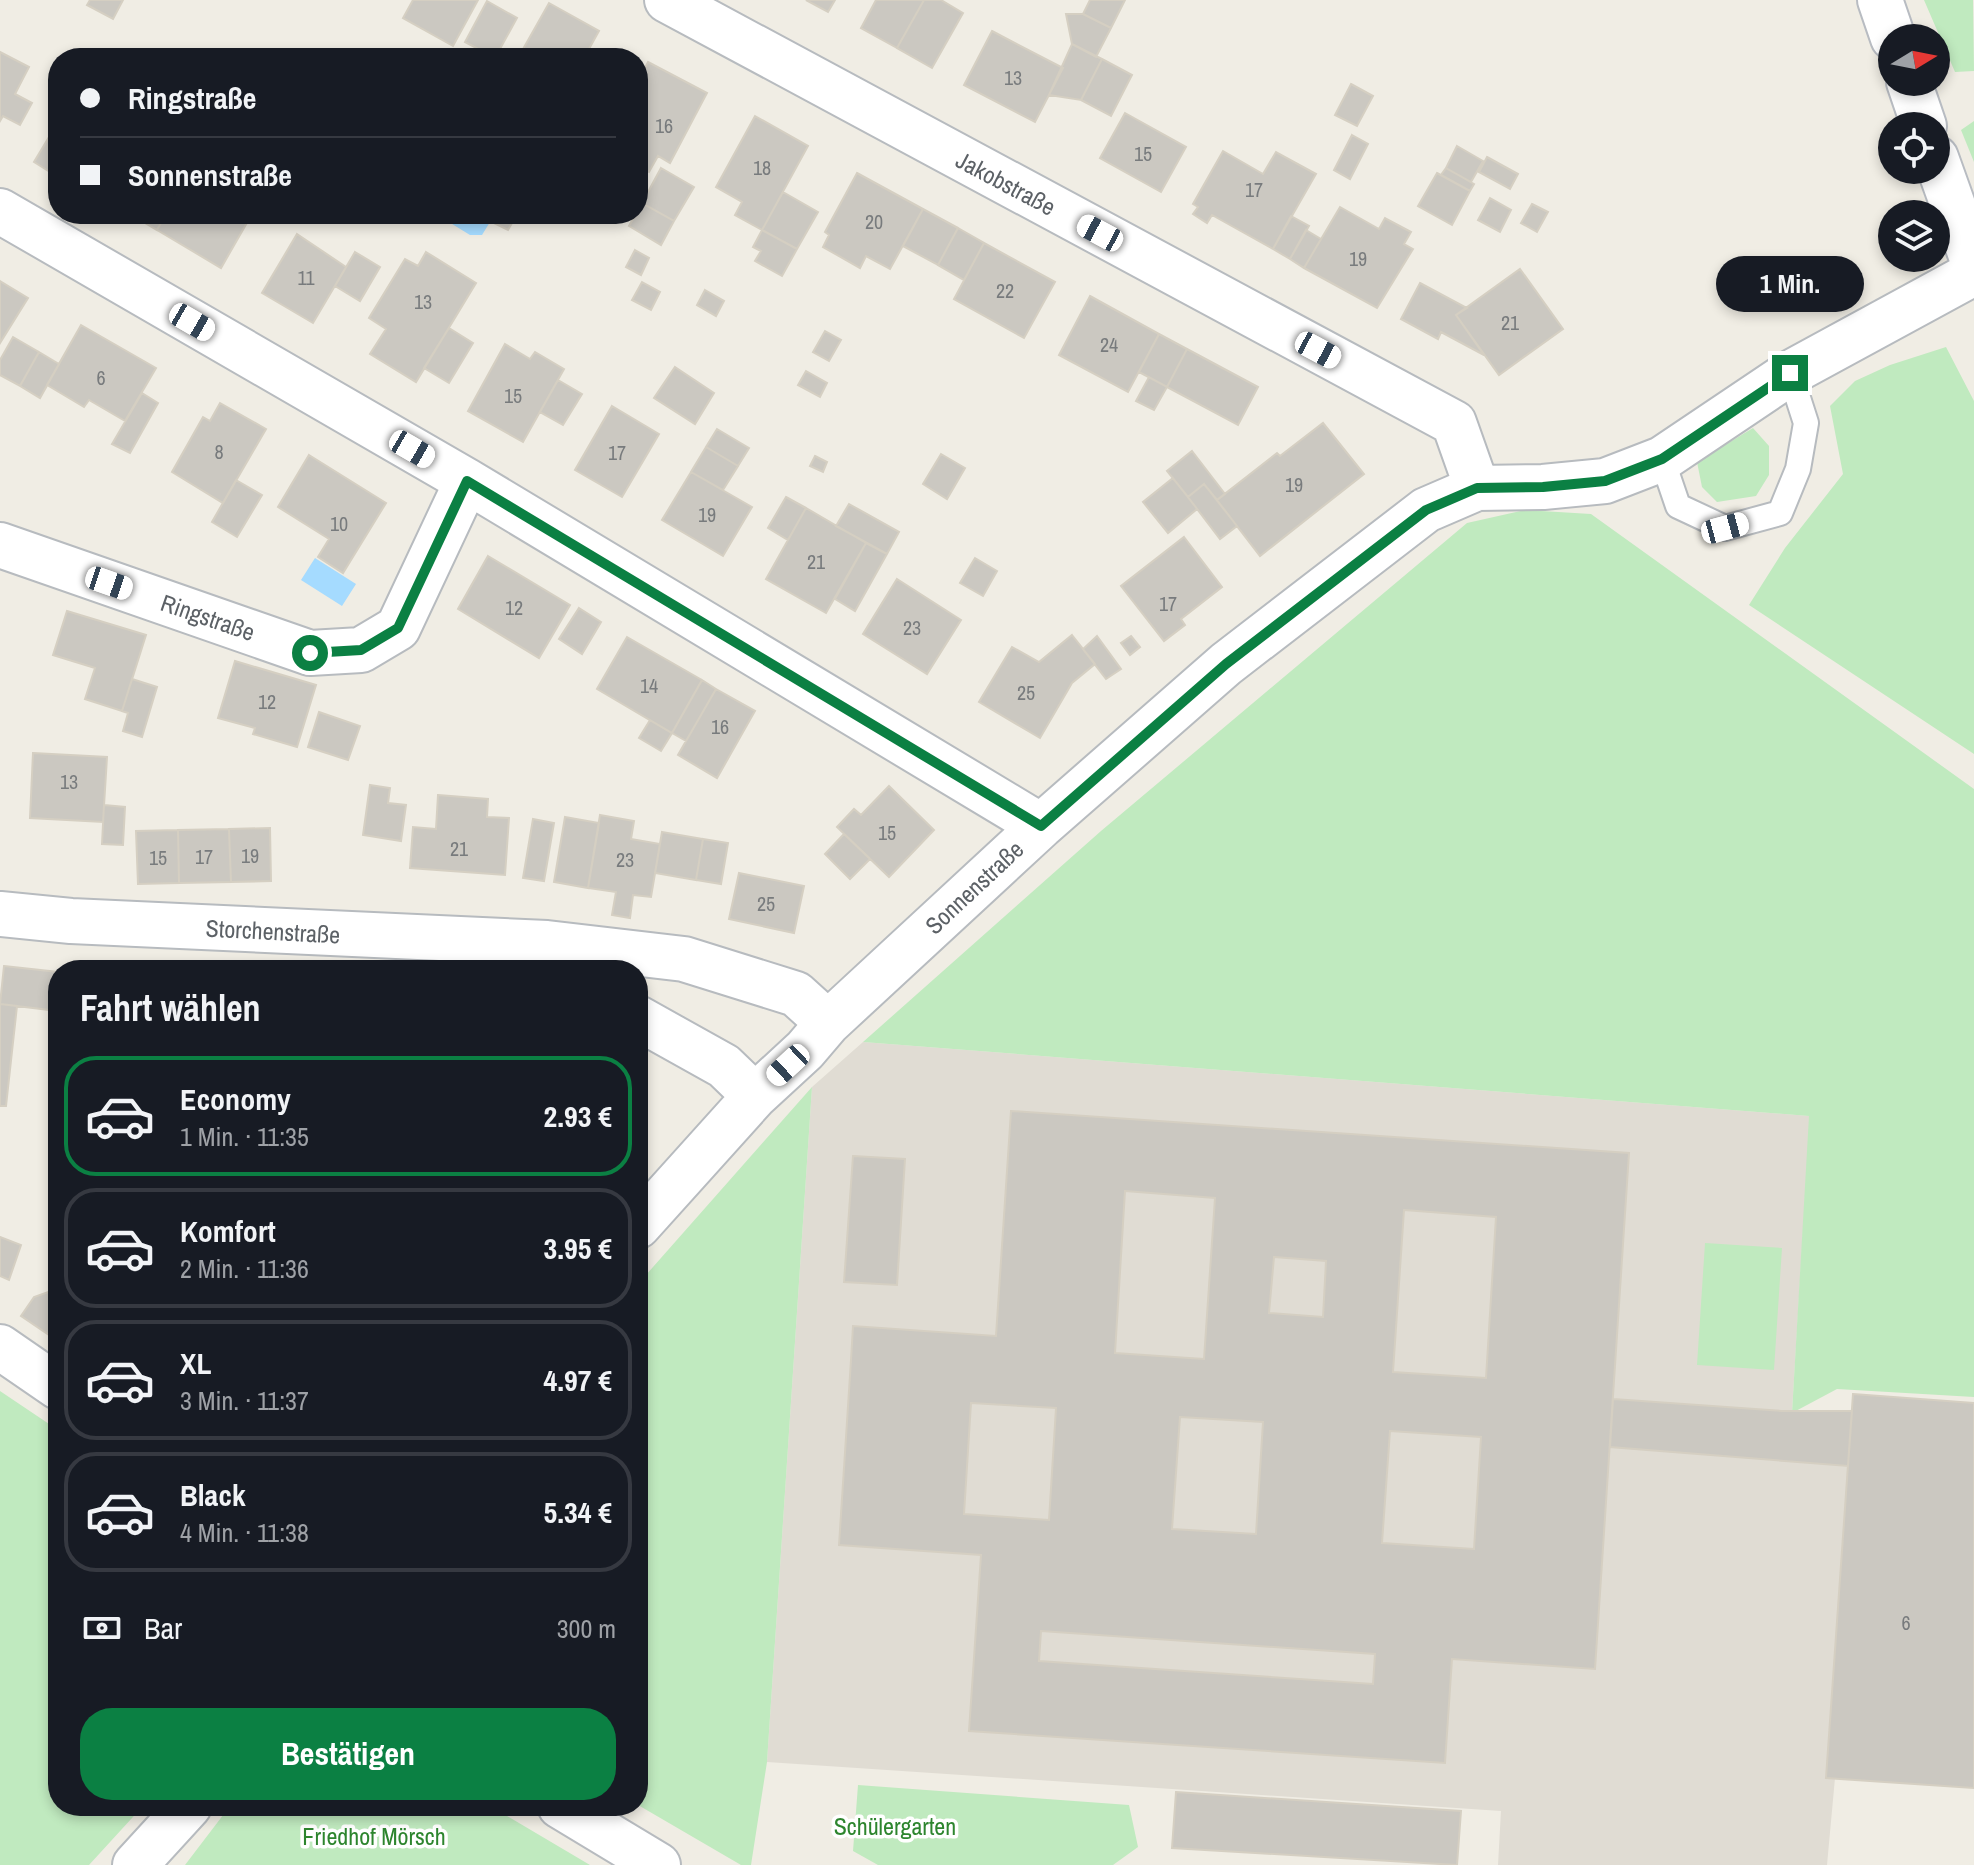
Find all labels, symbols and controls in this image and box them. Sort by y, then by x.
north arrow [1878,24,1950,96]
map controls [1878,24,1950,272]
house number: 13 [1004,64,1022,91]
text: Ringstraße [128,78,257,118]
house number: 16 [655,112,673,139]
button: locate [1878,112,1950,184]
house number: 15 [1134,140,1152,167]
street label: Jakobstraße [951,143,1061,223]
house number: 18 [753,154,771,181]
text: Sonnenstraße [128,155,292,195]
house number: 17 [1245,176,1263,203]
button: layers [1878,200,1950,272]
house number: 20 [865,208,883,235]
car [1073,211,1127,255]
house number: 19 [1349,245,1367,272]
callout: 1 Min. [1716,257,1864,313]
house number: 11 [297,264,315,291]
text: 1 Min. [1760,266,1820,301]
house number: 22 [996,277,1014,304]
house number: 13 [414,288,432,315]
car [165,300,219,344]
house number: 21 [1501,309,1519,336]
car [1291,328,1345,372]
house number: 24 [1100,331,1118,358]
route end [1772,355,1808,391]
house number: 6 [96,364,106,391]
house number: 15 [504,382,522,409]
car [385,427,439,471]
house number: 8 [214,438,224,465]
house number: 17 [608,439,626,466]
house number: 19 [1285,471,1303,498]
house number: 19 [698,501,716,528]
house number: 10 [330,510,348,537]
car [1699,510,1751,546]
house number: 21 [807,548,825,575]
car [82,564,136,602]
street label: Ringstraße [157,586,259,648]
house number: 17 [1159,590,1177,617]
house number: 12 [505,594,523,621]
house number: 23 [903,614,921,641]
route start [292,635,328,671]
house number: 14 [640,672,658,699]
house number: 25 [1017,679,1035,706]
house number: 12 [258,688,276,715]
house number: 16 [711,713,729,740]
house number: 13 [60,768,78,795]
house number: 15 [878,819,896,846]
street label: Sonnenstraße [918,833,1030,941]
house number: 21 [450,835,468,862]
house number: 19 [241,842,259,869]
house number: 17 [195,843,213,870]
house number: 15 [149,844,167,871]
house number: 23 [616,846,634,873]
house number: 25 [757,890,775,917]
street label: Storchenstraße [205,912,341,950]
text: Fahrt wählen [80,984,261,1032]
car [762,1040,814,1090]
text: Economy [180,1079,291,1119]
icon: car [84,1080,156,1152]
text: 2.93 € [544,1096,612,1136]
text: 1 Min. · 11:35 [180,1119,309,1154]
text: Komfort [180,1211,276,1251]
icon: car [84,1212,156,1284]
text: 3.95 € [544,1228,612,1268]
text: 2 Min. · 11:36 [180,1251,309,1286]
text: XL [180,1343,211,1383]
icon: car [84,1344,156,1416]
text: 4.97 € [544,1360,612,1400]
text: 3 Min. · 11:37 [180,1383,309,1418]
text: Black [180,1475,246,1515]
icon: car [84,1476,156,1548]
text: 5.34 € [544,1492,612,1532]
text: 4 Min. · 11:38 [180,1515,309,1550]
icon: cash [80,1606,124,1650]
text: Bar [144,1608,182,1648]
house number: 6 [1901,1609,1911,1636]
text: 300 m [557,1611,616,1646]
button: Bestätigen [80,1708,616,1800]
park label: Schülergarten [834,1810,956,1842]
park label: Friedhof Mörsch [302,1820,446,1852]

